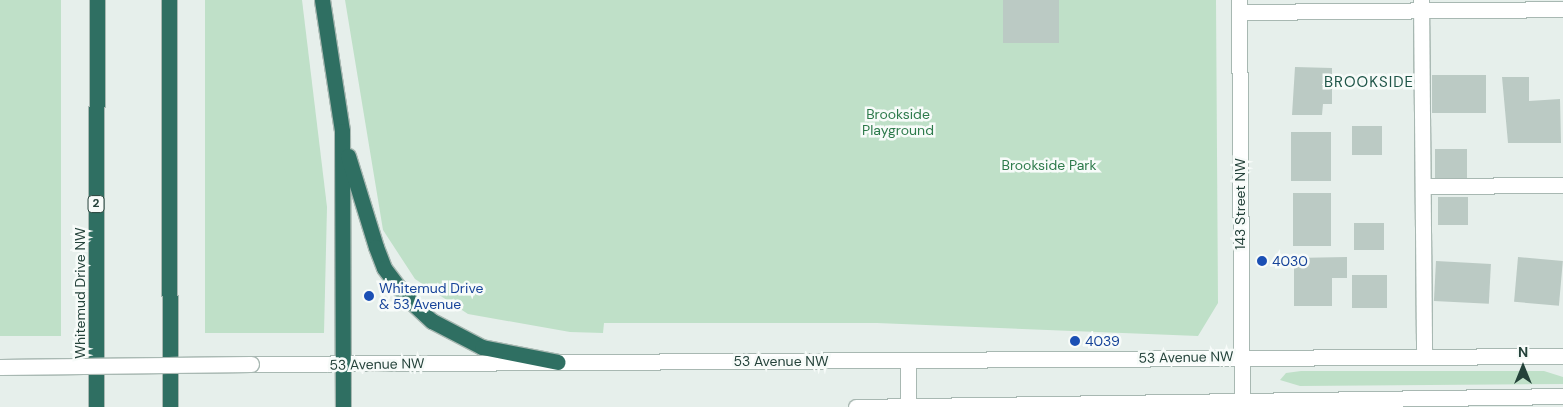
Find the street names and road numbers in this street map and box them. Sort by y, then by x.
street label: 143 Street NW [1232,158,1248,250]
road number: 2 [87,194,105,213]
street label: Whitemud Drive NW [72,227,88,359]
street label: 53 Avenue NW [1138,348,1234,366]
street label: 53 Avenue NW [733,353,829,369]
street label: 53 Avenue NW [329,355,425,373]

